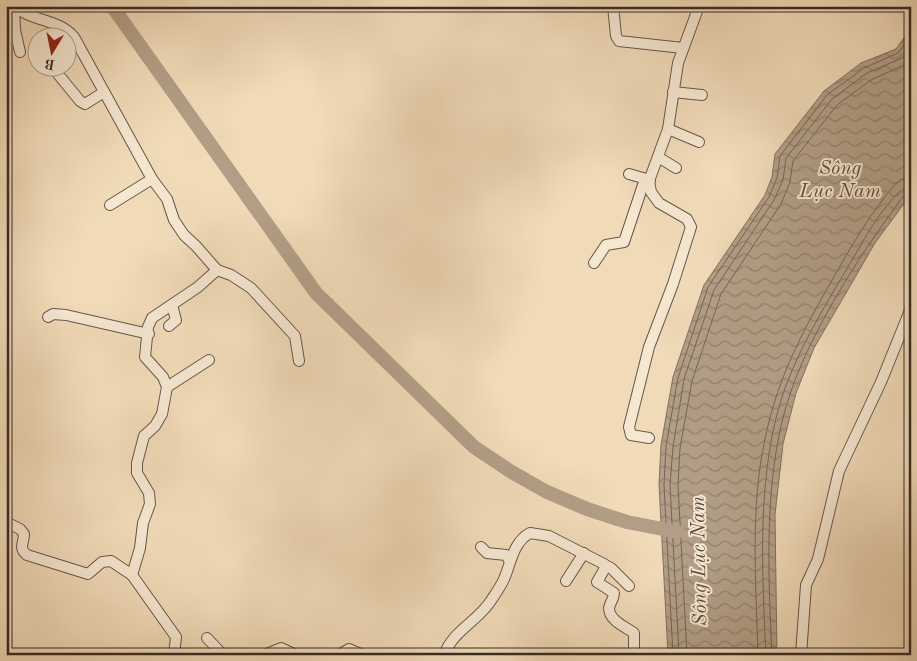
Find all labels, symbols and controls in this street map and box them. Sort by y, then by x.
north arrow [28,28,78,78]
text: B [44,56,56,72]
water label: Sông Lục Nam [798,159,881,202]
water label: Sông Lục Nam [689,496,711,626]

